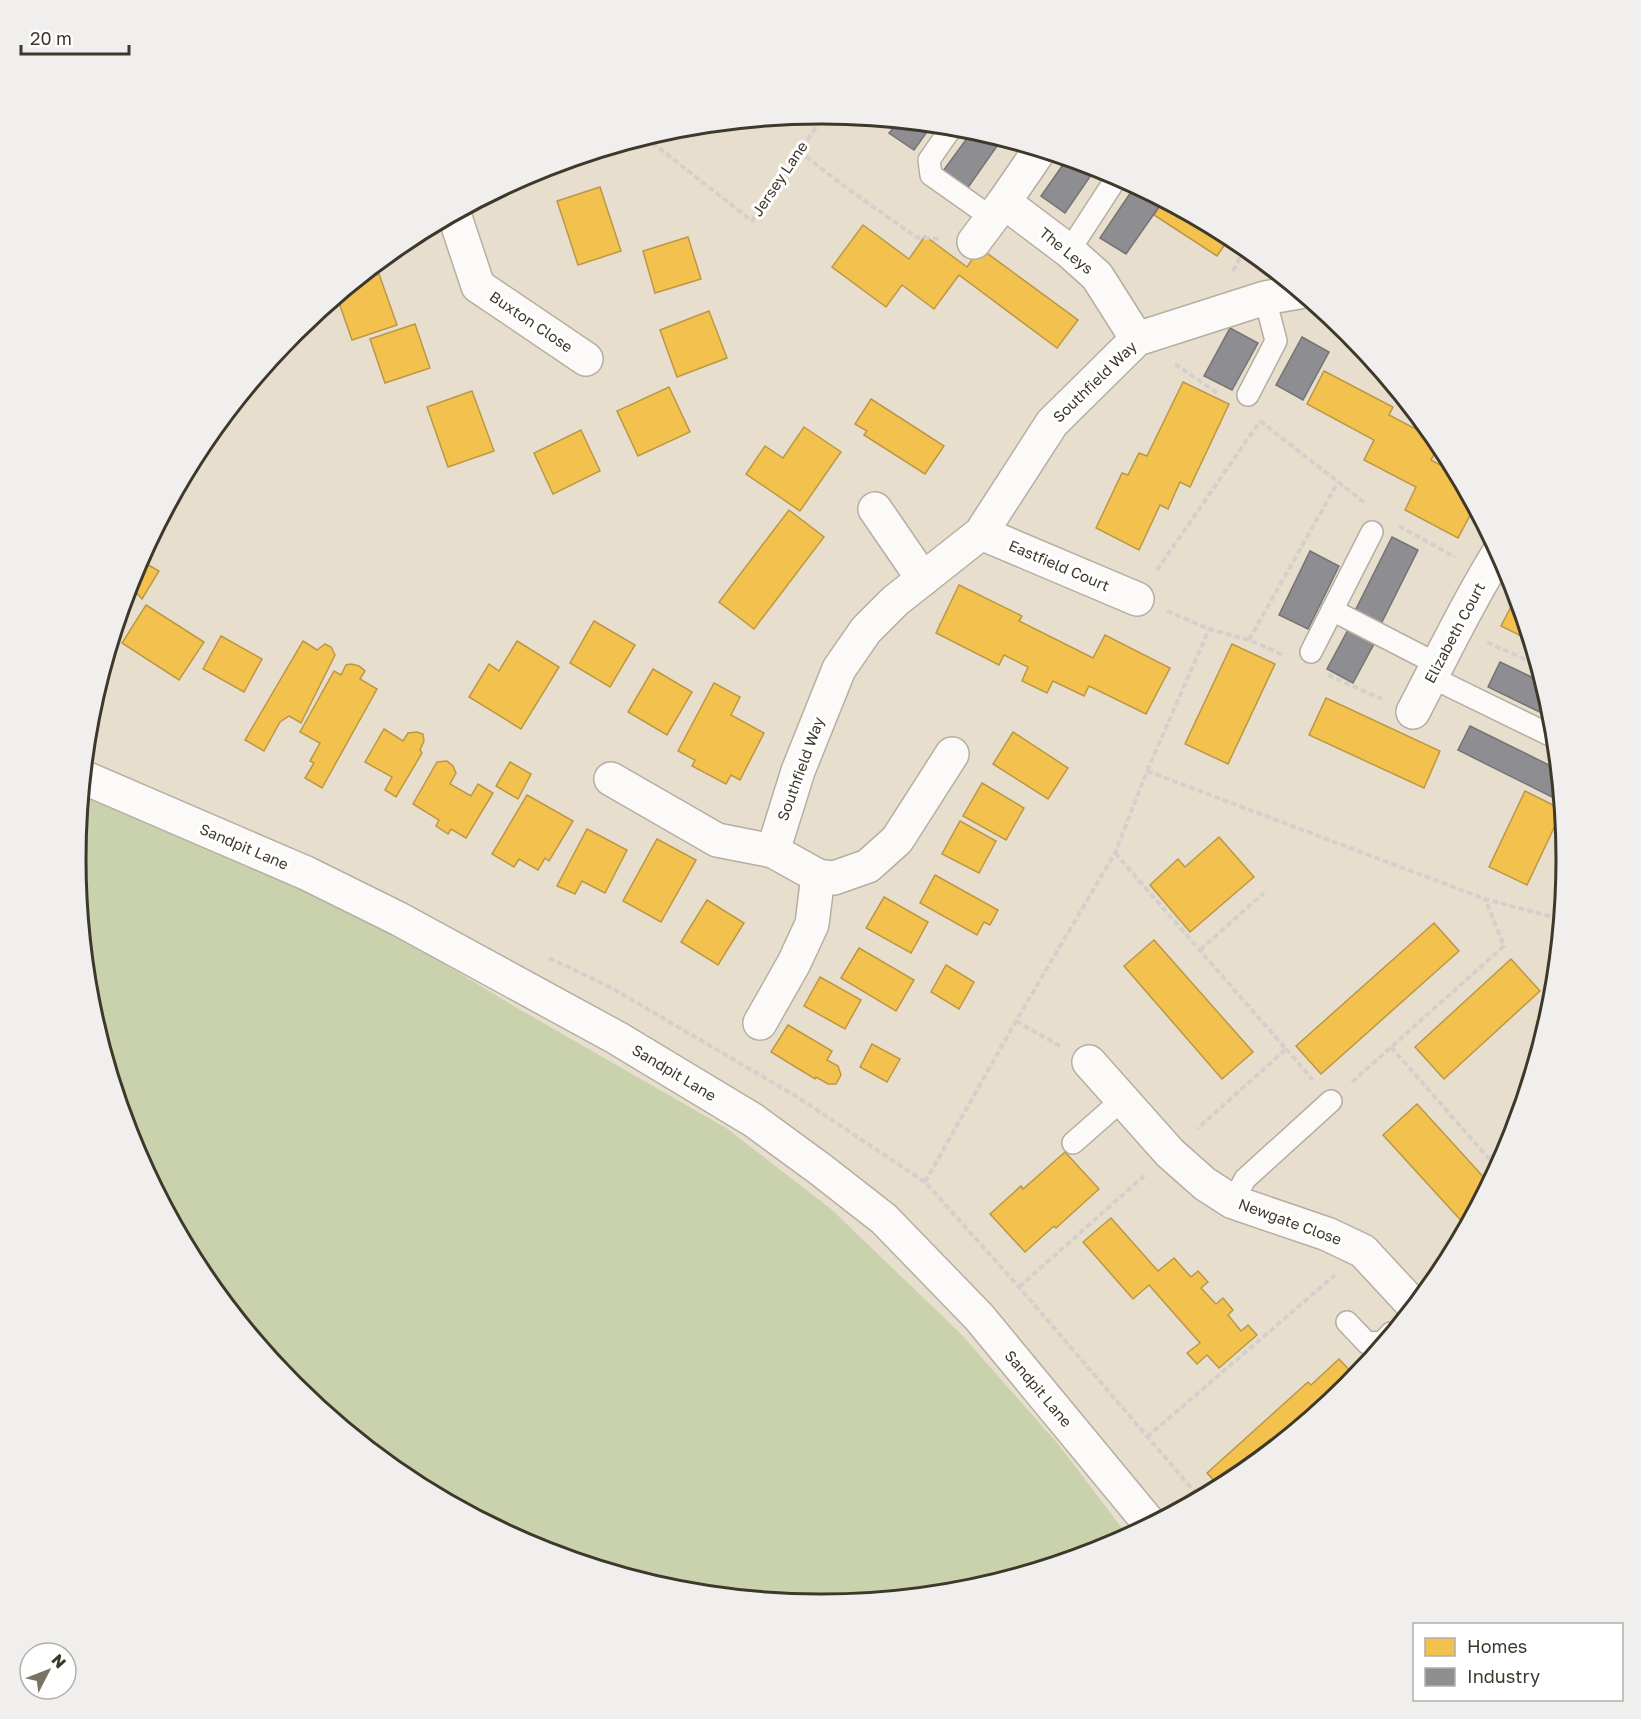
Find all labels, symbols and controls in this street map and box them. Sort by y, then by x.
scale bar [21,18,129,56]
text: 20 m [30,27,72,49]
street label: Jersey Lane [748,137,811,219]
street label: The Leys [1036,223,1097,277]
street label: Buxton Close [487,287,577,356]
street label: Southfield Way [1049,337,1140,426]
street label: Eastfield Court [1006,536,1112,594]
street label: Elizabeth Court [1420,579,1488,686]
street label: Southfield Way [773,714,827,823]
street label: Sandpit Lane [197,819,292,873]
street label: Sandpit Lane [629,1040,720,1104]
street label: Newgate Close [1236,1194,1345,1248]
street label: Sandpit Lane [1001,1346,1076,1431]
legend [1413,1623,1623,1701]
text: Homes [1467,1635,1527,1657]
north arrow [18,1641,78,1701]
text: N [48,1650,71,1672]
text: Industry [1467,1665,1540,1687]

